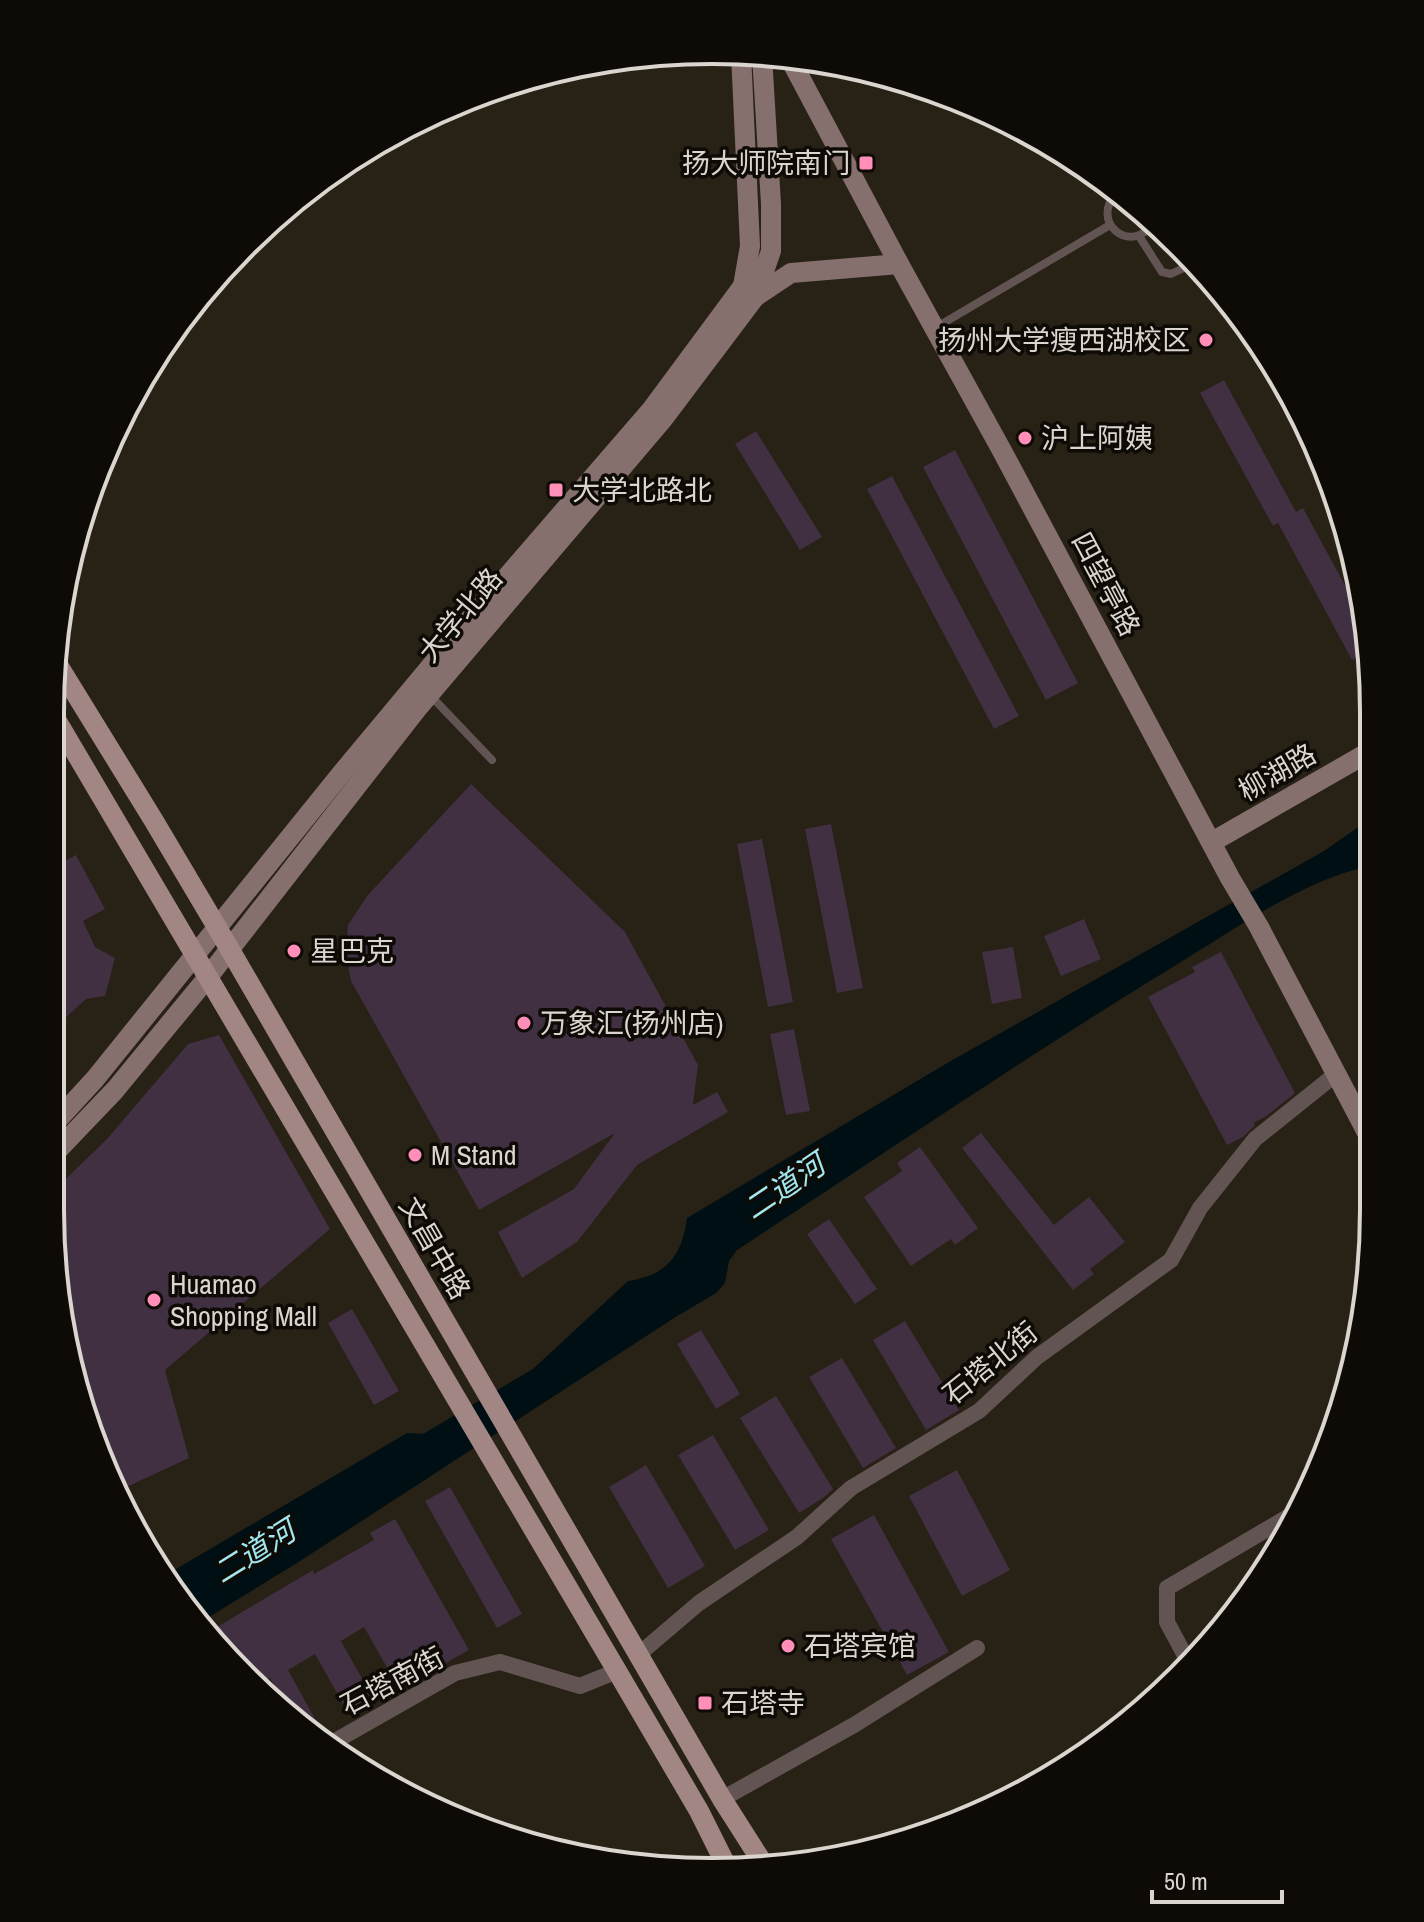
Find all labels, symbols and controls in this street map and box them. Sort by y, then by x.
place label: 扬大师院南门 [682,144,850,182]
marker: 扬大师院南门 [857,154,875,172]
place label: 扬州大学瘦西湖校区 [938,321,1190,359]
marker: 扬州大学瘦西湖校区 [1197,331,1215,349]
place label: 沪上阿姨 [1041,419,1153,457]
marker: 沪上阿姨 [1016,429,1034,447]
place label: 大学北路北 [572,471,712,509]
marker: 大学北路北 [547,481,565,499]
street label: 四望亭路 [1063,526,1149,642]
street label: 大学北路 [409,560,511,670]
street label: 柳湖路 [1231,735,1323,809]
place label: 星巴克 [310,932,394,970]
marker: 星巴克 [285,942,303,960]
place label: 万象汇(扬州店) [540,1004,723,1042]
marker: 万象汇(扬州店) [515,1014,533,1032]
place label: M Stand [431,1136,517,1174]
water label: 二道河 [736,1141,837,1228]
marker: M Stand [406,1146,424,1164]
street label: 文昌中路 [391,1190,479,1306]
place label: Huamao Shopping Mall [170,1265,317,1335]
marker: Huamao Shopping Mall [145,1291,163,1309]
street label: 石塔北街 [935,1313,1045,1413]
water label: 二道河 [205,1508,307,1592]
place label: 石塔宾馆 [804,1627,916,1665]
marker: 石塔宾馆 [779,1637,797,1655]
street label: 石塔南街 [334,1638,450,1724]
place label: 石塔寺 [721,1684,805,1722]
marker: 石塔寺 [696,1694,714,1712]
scale bar [1152,1854,1282,1904]
text: 50 m [1164,1865,1208,1897]

